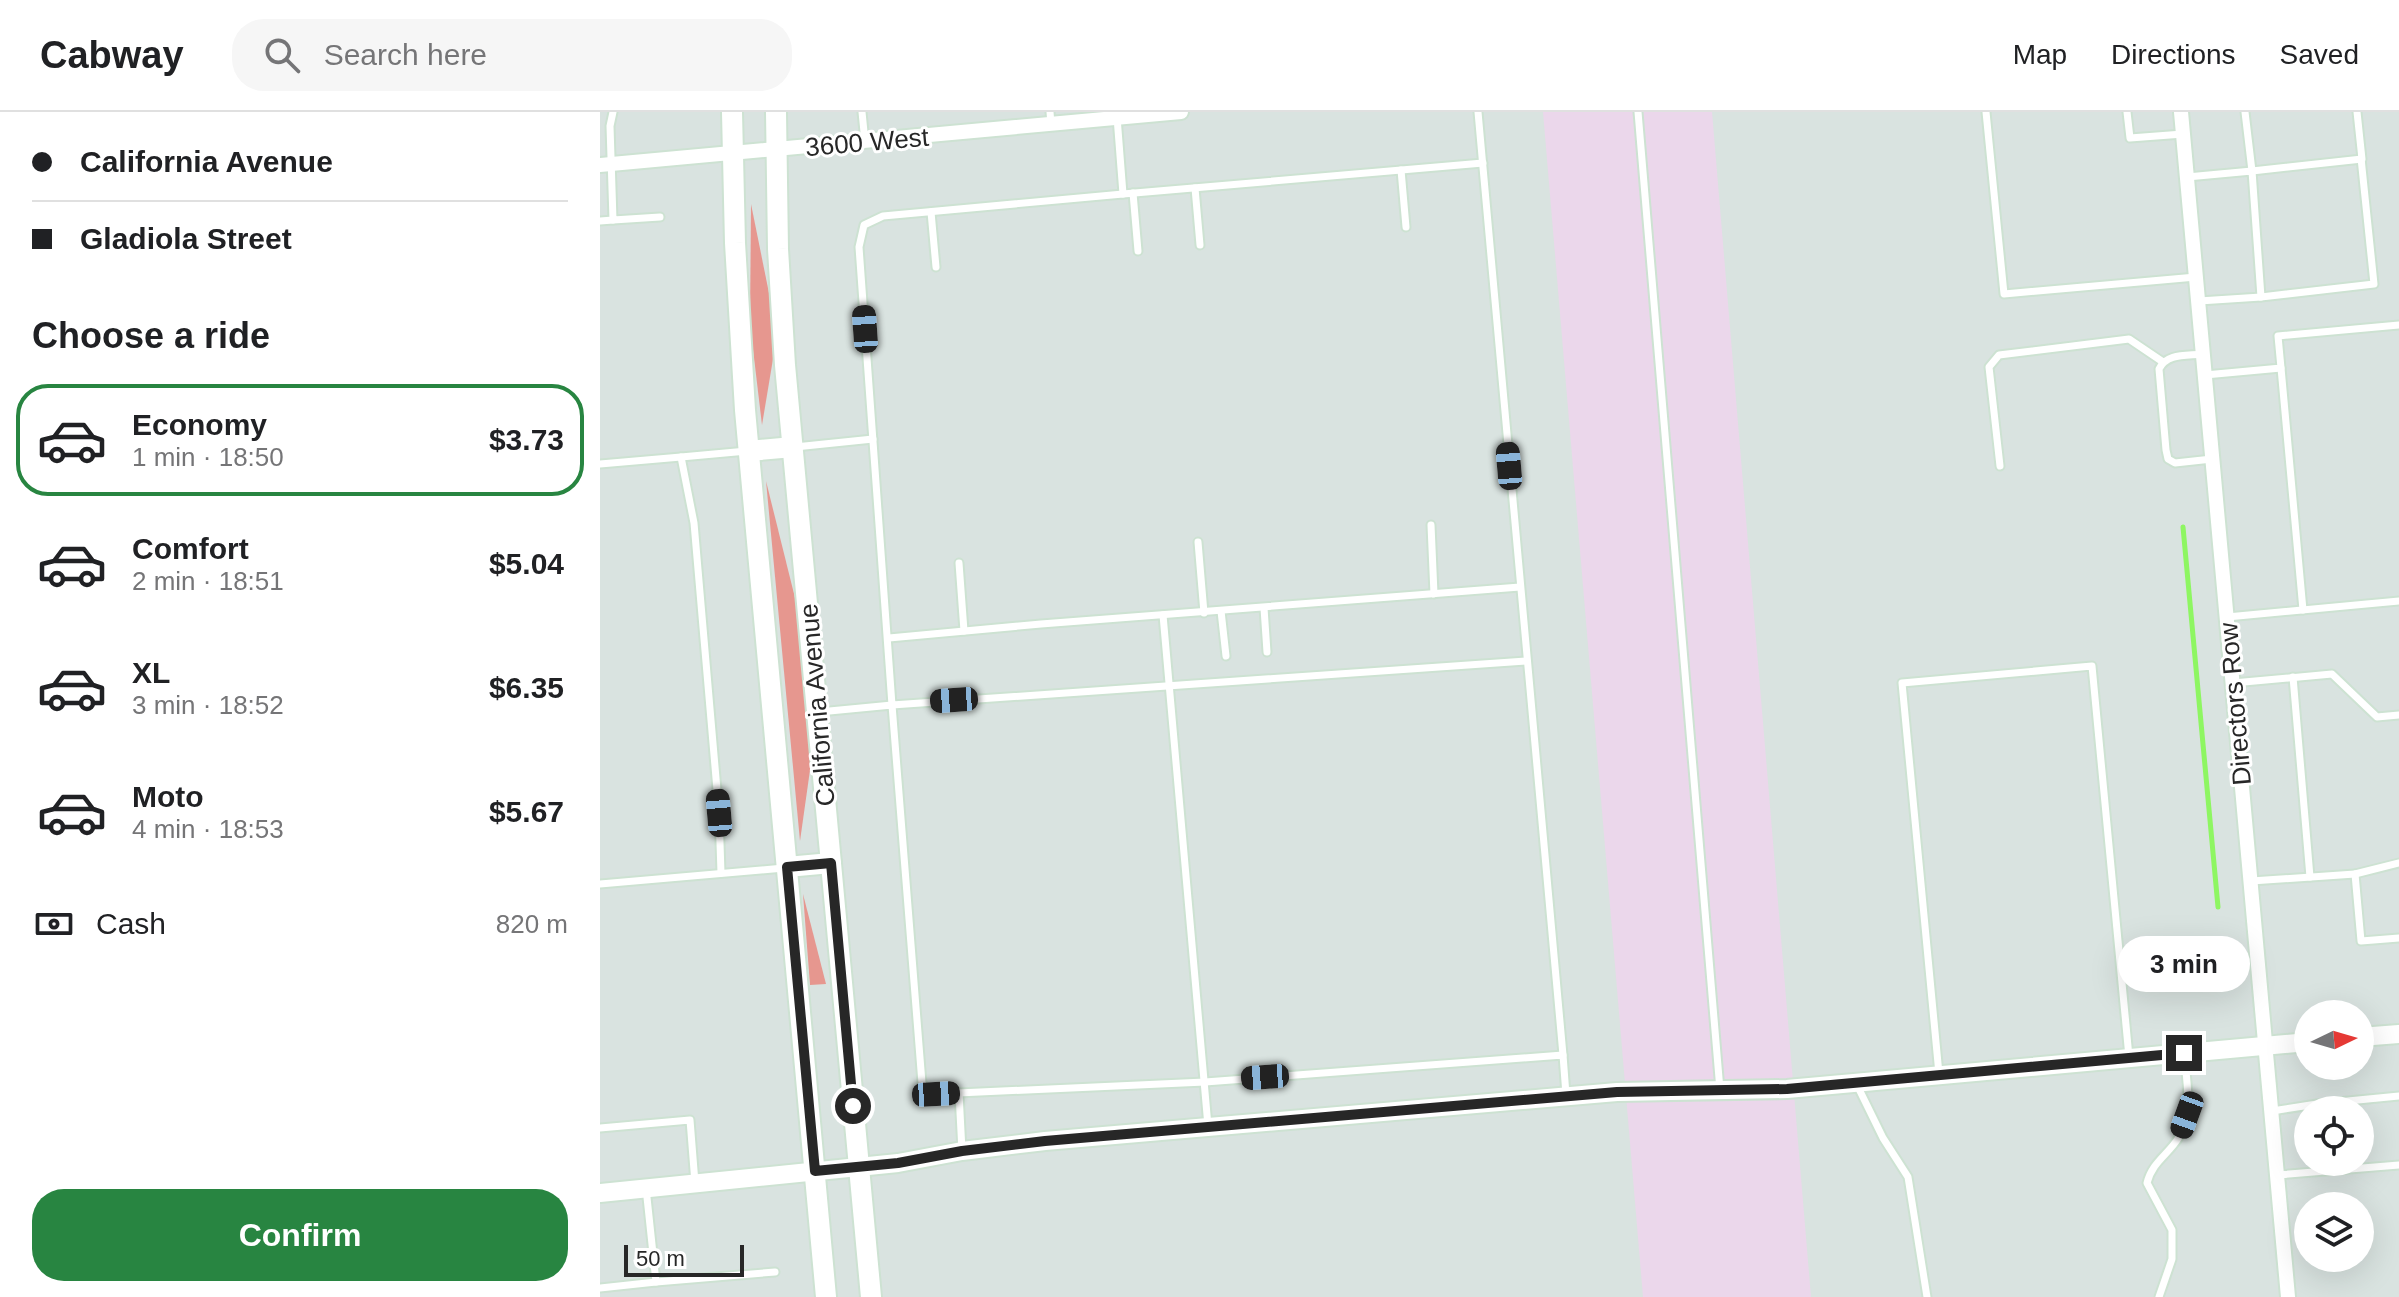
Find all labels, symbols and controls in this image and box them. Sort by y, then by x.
search box [232,19,792,91]
icon: search [260,33,304,77]
text: Cabway [40,34,184,76]
text: Search here [324,38,487,71]
text: Map [2013,39,2067,70]
text: Directions [2111,39,2236,70]
text: Saved [2280,39,2359,70]
street label: 3600 West [804,122,931,162]
text: California Avenue [80,145,333,178]
text: Gladiola Street [80,222,292,255]
car [851,304,879,354]
text: Choose a ride [32,315,270,356]
icon: car [36,404,108,476]
text: Economy [132,408,267,441]
text: $3.73 [489,423,564,456]
car [1495,441,1523,491]
text: 1 min · 18:50 [132,442,284,472]
icon: car [36,528,108,600]
text: Comfort [132,532,249,565]
text: $5.04 [489,547,564,580]
text: 2 min · 18:51 [132,566,284,596]
street label: California Avenue [793,602,841,808]
street label: Directors Row [2213,621,2257,787]
icon: car [36,652,108,724]
text: XL [132,656,170,689]
text: $6.35 [489,671,564,704]
car [929,686,979,714]
text: 3 min · 18:52 [132,690,284,720]
icon: car [36,776,108,848]
text: Moto [132,780,204,813]
car [705,788,733,838]
text: $5.67 [489,795,564,828]
text: 4 min · 18:53 [132,814,284,844]
icon: cash [32,902,76,946]
text: Cash [96,907,166,940]
text: 820 m [496,909,568,939]
callout: 3 min [2118,937,2250,993]
text: 3 min [2150,949,2218,979]
north arrow [2294,1000,2374,1080]
map controls [2294,1000,2374,1272]
route end [2166,1035,2202,1071]
car [1240,1063,1290,1091]
car [911,1081,961,1107]
route start [835,1088,871,1124]
car [2168,1088,2206,1142]
button: locate [2294,1096,2374,1176]
button: Confirm [32,1189,568,1281]
button: layers [2294,1192,2374,1272]
scale bar [624,1241,744,1277]
text: 50 m [636,1246,685,1271]

